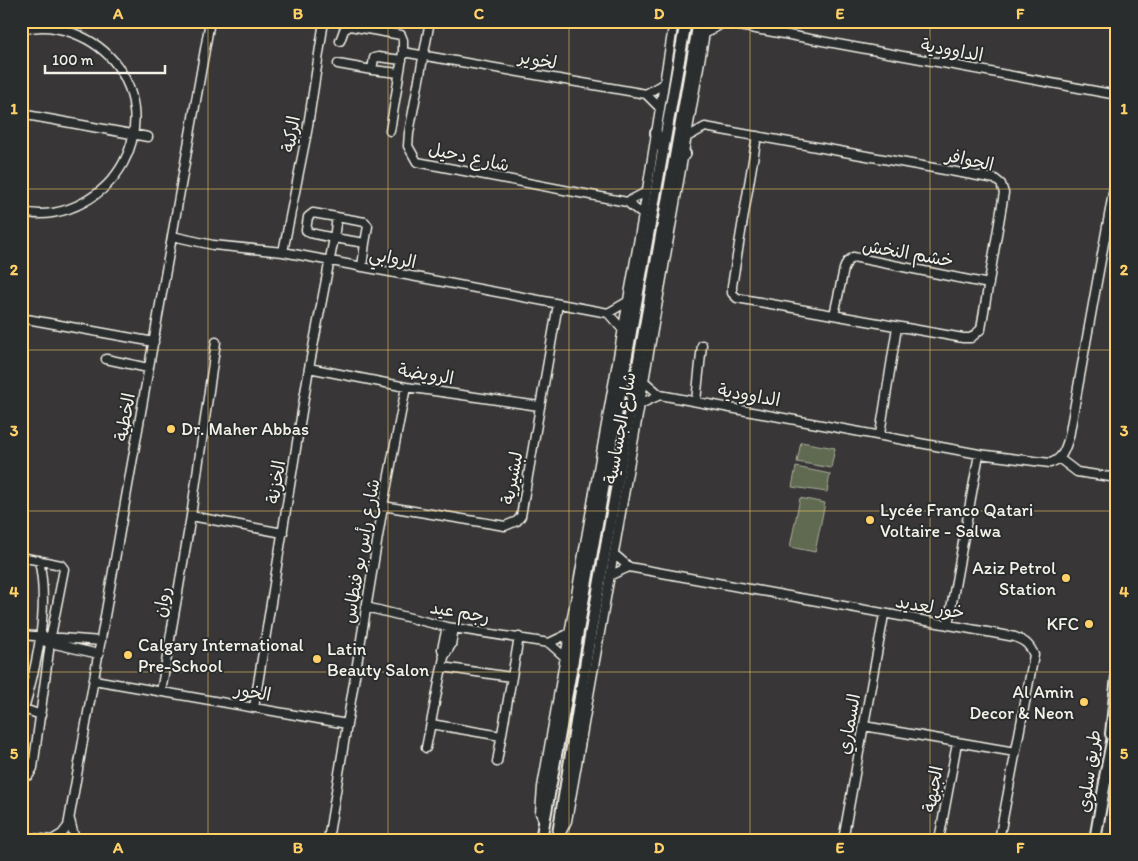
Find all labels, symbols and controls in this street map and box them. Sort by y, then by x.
text: A [112,4,124,23]
text: B [293,4,304,23]
text: C [474,4,485,23]
text: D [654,4,665,23]
text: E [836,4,845,23]
text: F [1016,4,1025,23]
street label: الداوودية [919,34,985,66]
scale bar [45,42,165,74]
street label: لخوير [515,45,559,74]
text: 100 m [52,51,94,69]
text: 1 [10,99,18,118]
text: 1 [1120,99,1128,118]
street label: الركية [277,114,305,154]
street label: شارع دحيل [426,138,511,177]
street label: الحوافر [942,144,996,176]
street label: خشم النخش [860,234,955,275]
street label: الروابي [367,243,418,278]
text: 2 [10,260,19,279]
text: 2 [1120,260,1129,279]
street label: الرويضة [397,359,455,389]
street label: شارع الجساسية [599,370,642,486]
street label: الداوودية [716,379,782,411]
street label: الخطية [110,391,140,443]
place label: Dr. Maher Abbas [181,418,309,440]
text: 3 [10,421,19,440]
text: 3 [1120,421,1129,440]
marker: Dr. Maher Abbas [165,423,177,435]
street label: لبشيرية [497,450,527,506]
street label: الخزنة [262,459,290,505]
street label: شارع رأس بو فنطاس [337,477,385,625]
place label: Lycée Franco Qatari Voltaire - Salwa [880,499,1033,542]
marker: Lycée Franco Qatari Voltaire - Salwa [864,514,876,526]
place label: Aziz Petrol Station [972,557,1056,600]
marker: Aziz Petrol Station [1060,572,1072,584]
text: 4 [9,582,19,601]
text: 4 [1119,582,1129,601]
street label: روان [148,585,176,619]
street label: خور لعديد [894,590,966,624]
street label: رجم عيد [428,596,492,631]
place label: KFC [1047,613,1079,635]
marker: KFC [1083,618,1095,630]
place label: Calgary International Pre-School [138,634,304,677]
place label: Latin Beauty Salon [327,638,429,681]
marker: Calgary International Pre-School [122,649,134,661]
marker: Latin Beauty Salon [311,653,323,665]
street label: الخور [231,678,273,706]
place label: Al Amin Decor & Neon [969,681,1074,724]
street label: السماري [833,692,867,757]
marker: Al Amin Decor & Neon [1078,696,1090,708]
street label: طريق سلوى [1072,728,1107,814]
text: 5 [10,744,19,763]
text: 5 [1120,744,1129,763]
street label: الجبهة [918,764,948,814]
text: A [112,838,124,857]
text: B [293,838,304,857]
text: C [474,838,485,857]
text: D [654,838,665,857]
text: E [836,838,845,857]
text: F [1016,838,1025,857]

